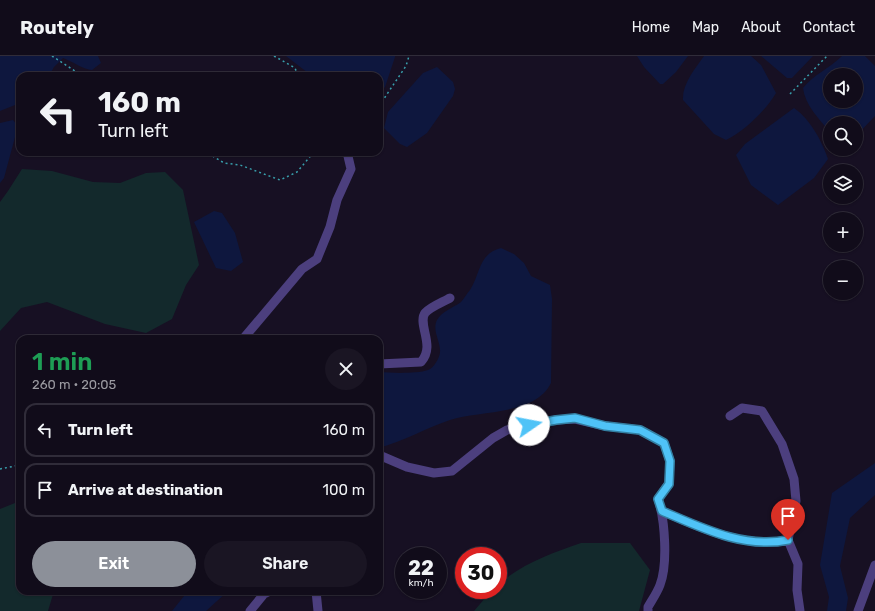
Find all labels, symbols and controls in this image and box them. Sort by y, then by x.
text: Routely [20,16,94,39]
text: Home [632,19,670,36]
text: Map [692,19,719,36]
text: About [741,19,781,36]
text: Contact [803,19,855,36]
map controls [823,68,863,300]
button: sound [823,68,863,108]
text: 160 m [98,86,181,119]
icon: left [32,88,84,140]
button: search [823,116,863,156]
text: Turn left [98,120,168,142]
button: layers [823,164,863,204]
button: + [823,212,863,252]
button: − [823,260,863,300]
text: 1 min [32,348,92,376]
button: close [325,348,367,390]
text: 260 m · 20:05 [32,377,116,392]
position arrow [508,404,550,446]
icon: left [34,419,56,441]
text: Turn left [68,421,133,439]
text: 160 m [323,421,365,439]
icon: arrive [34,479,56,501]
text: Arrive at destination [68,481,223,499]
text: 100 m [323,481,365,499]
pin [771,499,805,540]
icon: arrive [777,505,799,527]
button: Exit [32,541,196,587]
button: Share [204,541,367,587]
speed limit sign: 30 [455,547,507,599]
text: 22 [408,556,434,580]
text: km/h [409,577,433,589]

